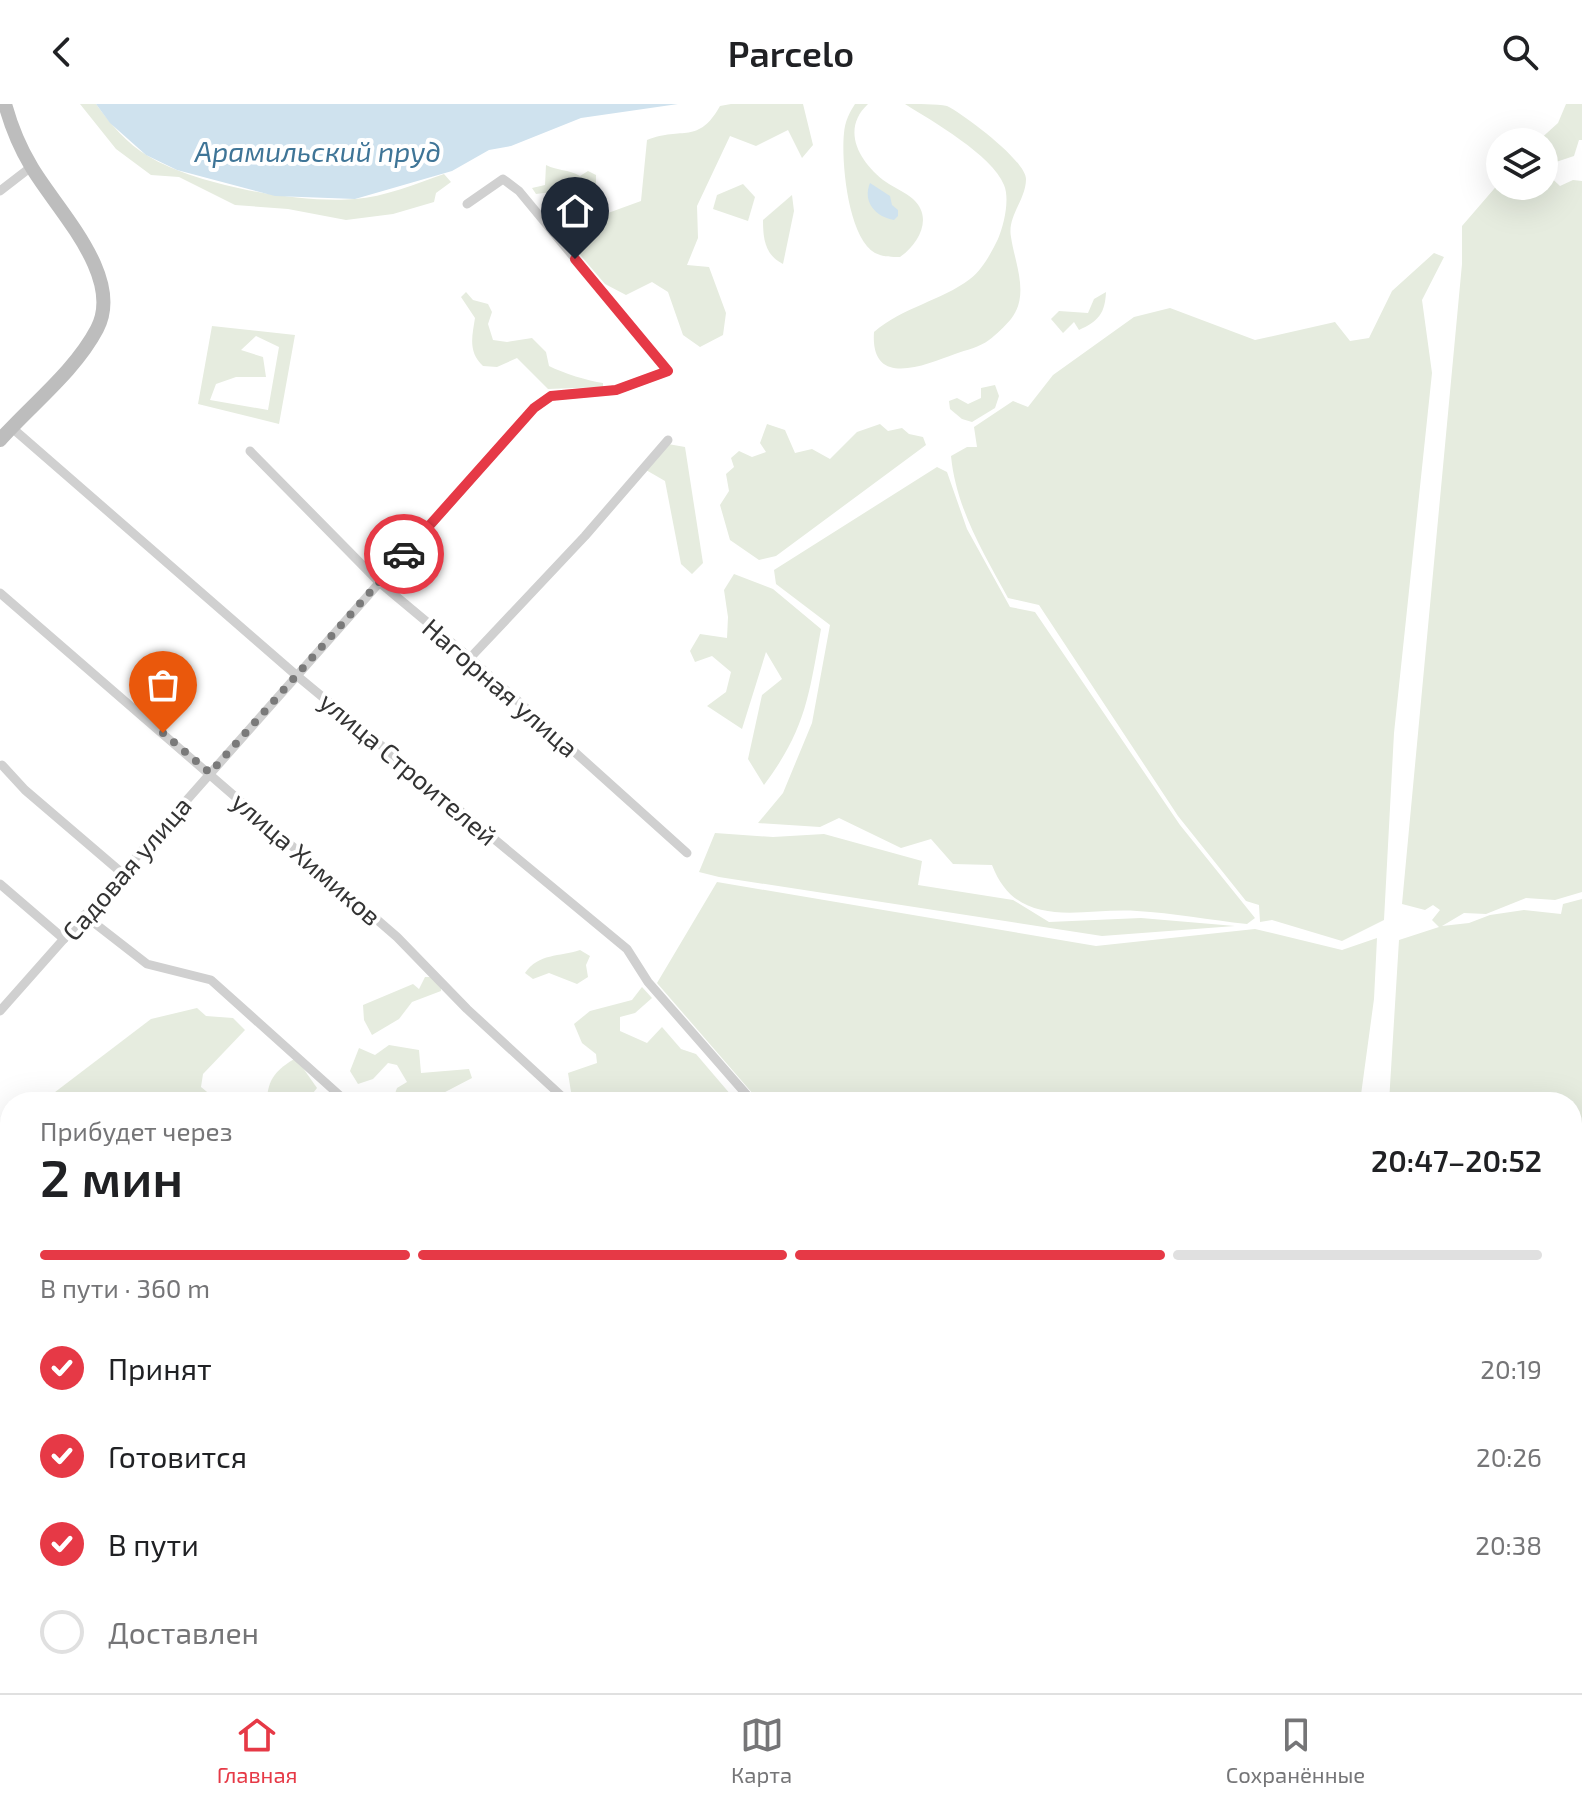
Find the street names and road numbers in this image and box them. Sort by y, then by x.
street label: Нагорная улица [416,611,585,764]
street label: улица Строителей [313,685,504,852]
street label: улица Химиков [225,785,388,932]
street label: Садовая улица [55,790,198,947]

